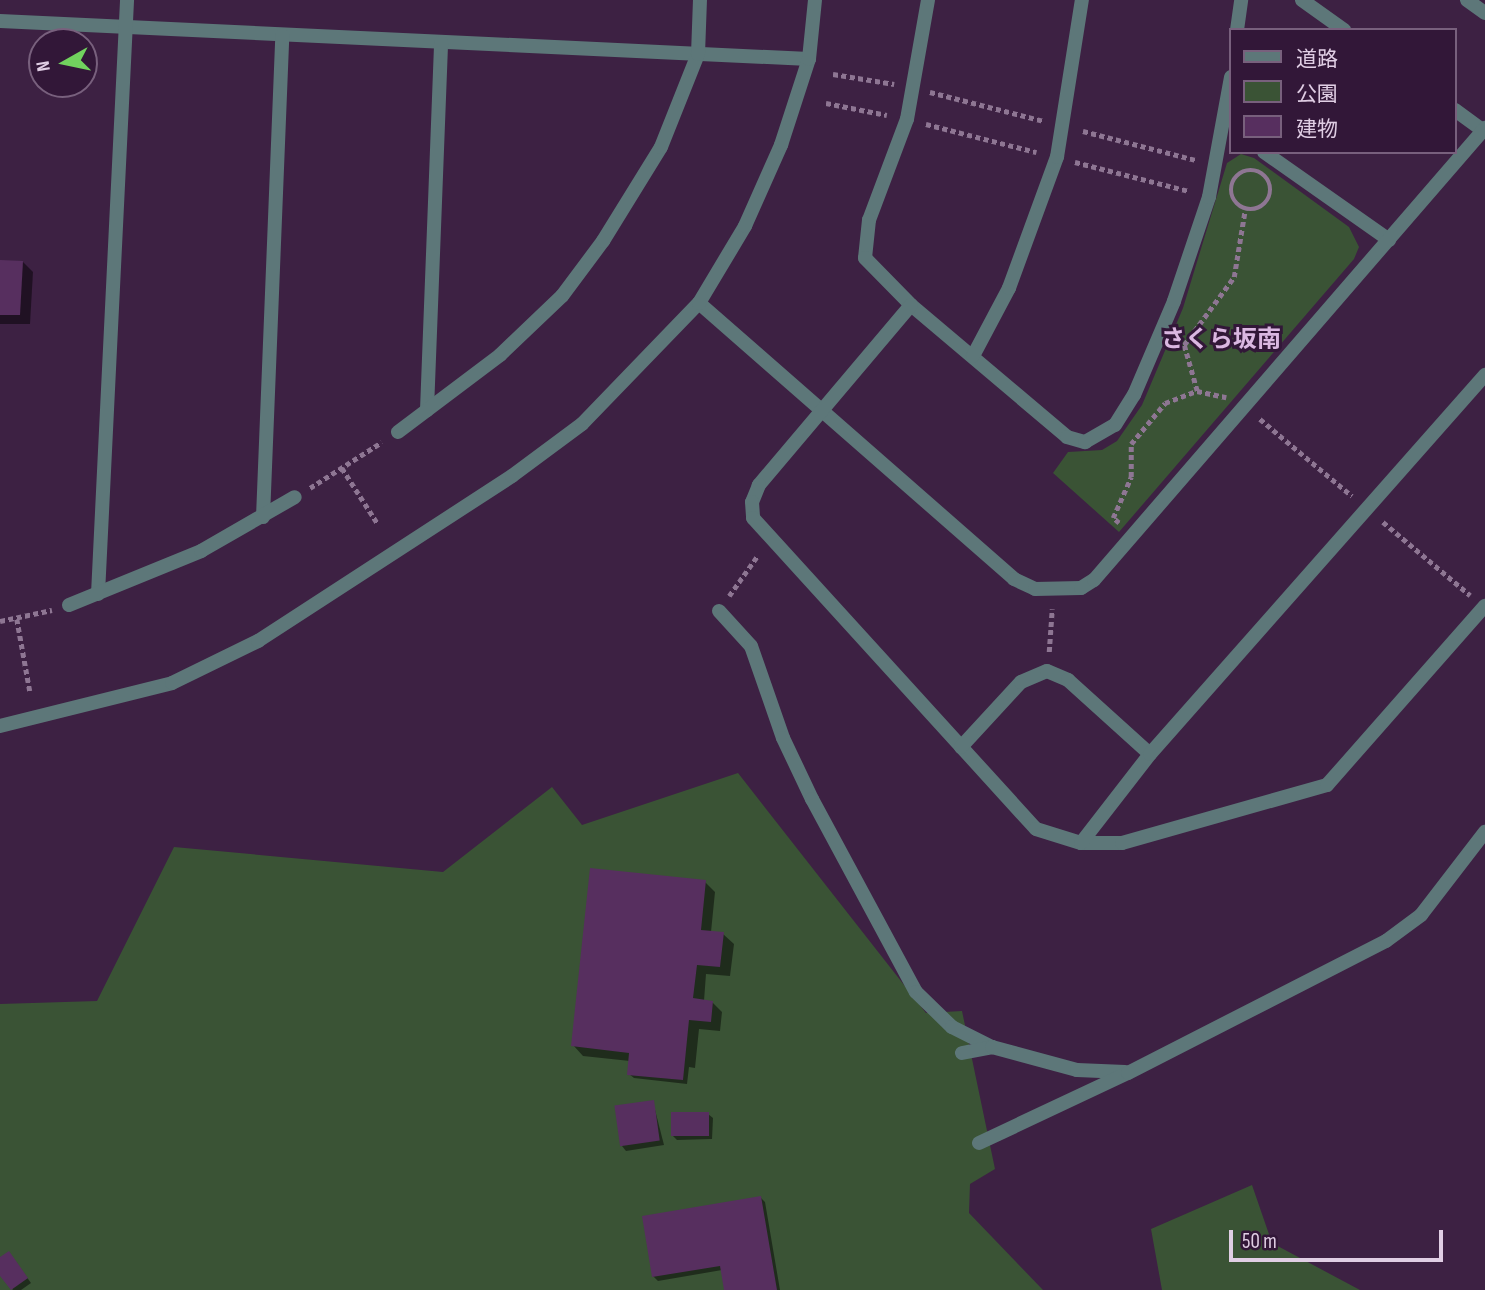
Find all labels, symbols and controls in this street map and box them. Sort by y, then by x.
north arrow [28,28,98,98]
legend [1230,28,1457,154]
text: 道路 [1296,47,1338,72]
text: N [32,59,56,73]
text: 公園 [1296,82,1338,107]
text: 建物 [1296,117,1338,142]
district label: さくら坂南 [1161,326,1281,354]
scale bar [1233,1216,1446,1260]
text: 50 m [1242,1229,1277,1254]

